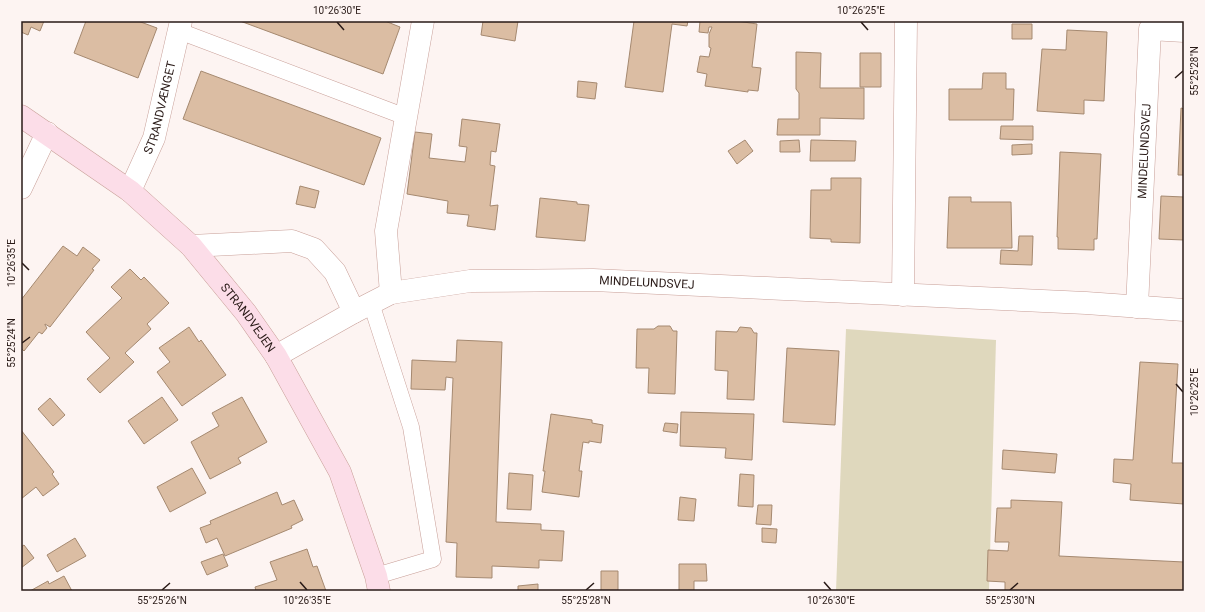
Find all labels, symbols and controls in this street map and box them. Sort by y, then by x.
text: 10°26'30"E [313,5,361,16]
text: 10°26'25"E [837,5,885,16]
text: 55°25'28"N [1189,46,1200,96]
street label: STRANDVÆNGET [141,60,178,156]
street label: MINDELUNDSVEJ [1135,103,1154,199]
text: 10°26'35"E [6,239,17,287]
street label: MINDELUNDSVEJ [599,273,695,292]
street label: STRANDVEJEN [218,281,278,355]
text: 55°25'24"N [6,318,17,368]
text: 10°26'25"E [1189,368,1200,416]
text: 55°25'26"N [137,595,187,606]
text: 10°26'35"E [283,595,331,606]
text: 55°25'28"N [561,595,611,606]
text: 10°26'30"E [807,595,855,606]
text: 55°25'30"N [985,595,1035,606]

